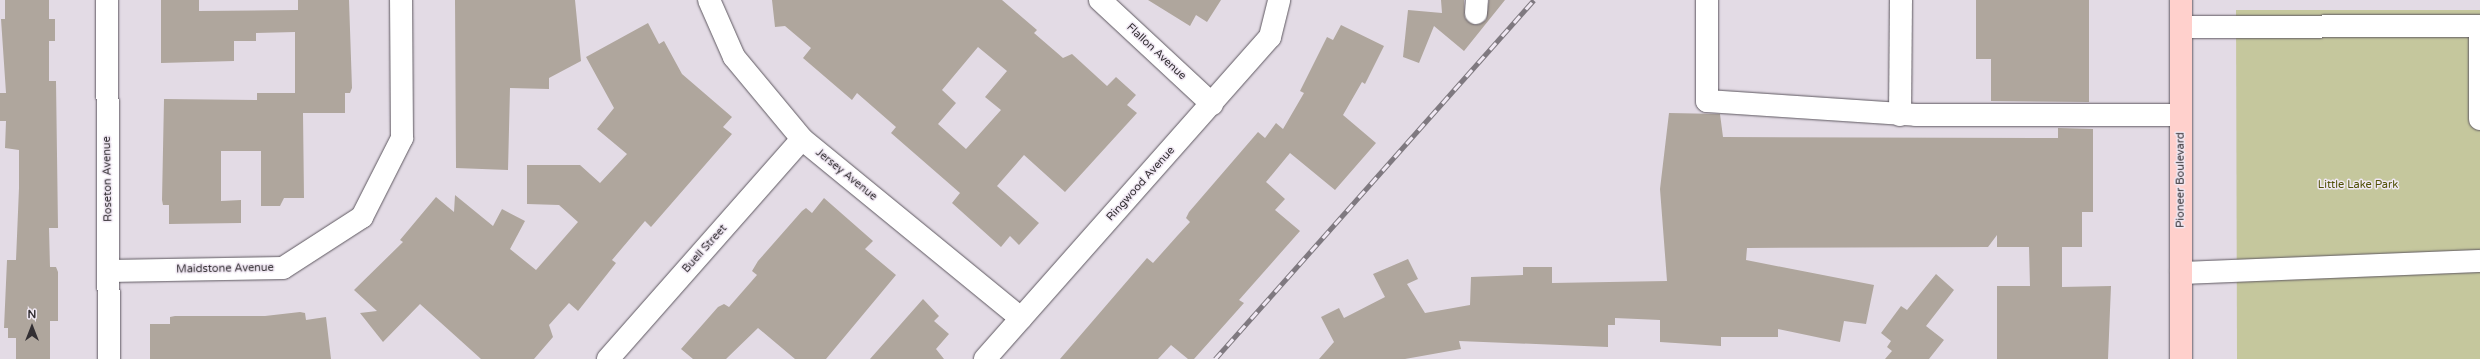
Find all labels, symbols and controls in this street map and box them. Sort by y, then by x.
street label: Flallon Avenue [1123,21,1189,83]
street label: Pioneer Boulevard [2174,132,2188,228]
street label: Roseton Avenue [101,136,115,222]
street label: Ringwood Avenue [1104,144,1178,224]
street label: Jersey Avenue [813,146,879,204]
park label: Little Lake Park [2318,178,2398,192]
street label: Buell Street [680,222,730,276]
street label: Maidstone Avenue [176,262,274,276]
north arrow [12,307,52,347]
text: N [28,308,36,321]

